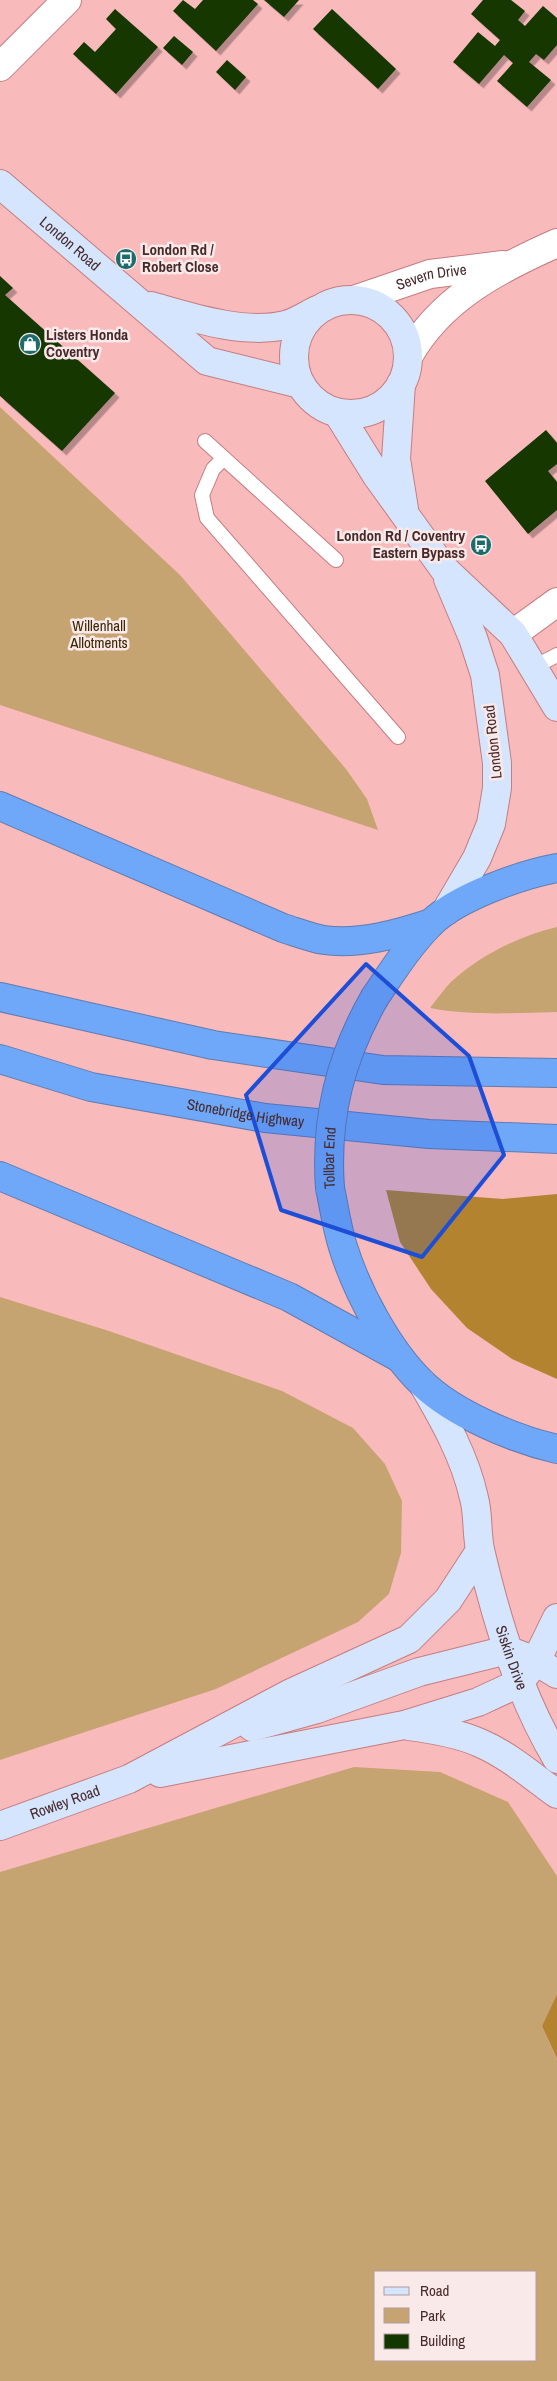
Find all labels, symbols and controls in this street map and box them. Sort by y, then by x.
street label: London Road [35,211,105,275]
place label: London Rd / Robert Close [142,239,219,277]
bus stop icon: London Rd / Robert Close [114,247,138,271]
street label: Severn Drive [393,259,468,295]
place label: Listers Honda Coventry [46,324,128,362]
shop icon: Listers Honda Coventry [18,332,42,356]
place label: London Rd / Coventry Eastern Bypass [337,525,465,563]
bus stop icon: London Rd / Coventry Eastern Bypass [469,533,493,557]
park label: Willenhall Allotments [69,615,128,653]
street label: London Road [478,704,507,780]
street label: Stonebridge Highway [185,1093,306,1132]
street label: Tollbar End [318,1126,341,1189]
street label: Siskin Drive [491,1623,533,1693]
street label: Rowley Road [27,1780,103,1824]
legend [374,2271,537,2361]
text: Road [420,2280,449,2301]
text: Park [420,2305,446,2326]
text: Building [420,2330,465,2351]

